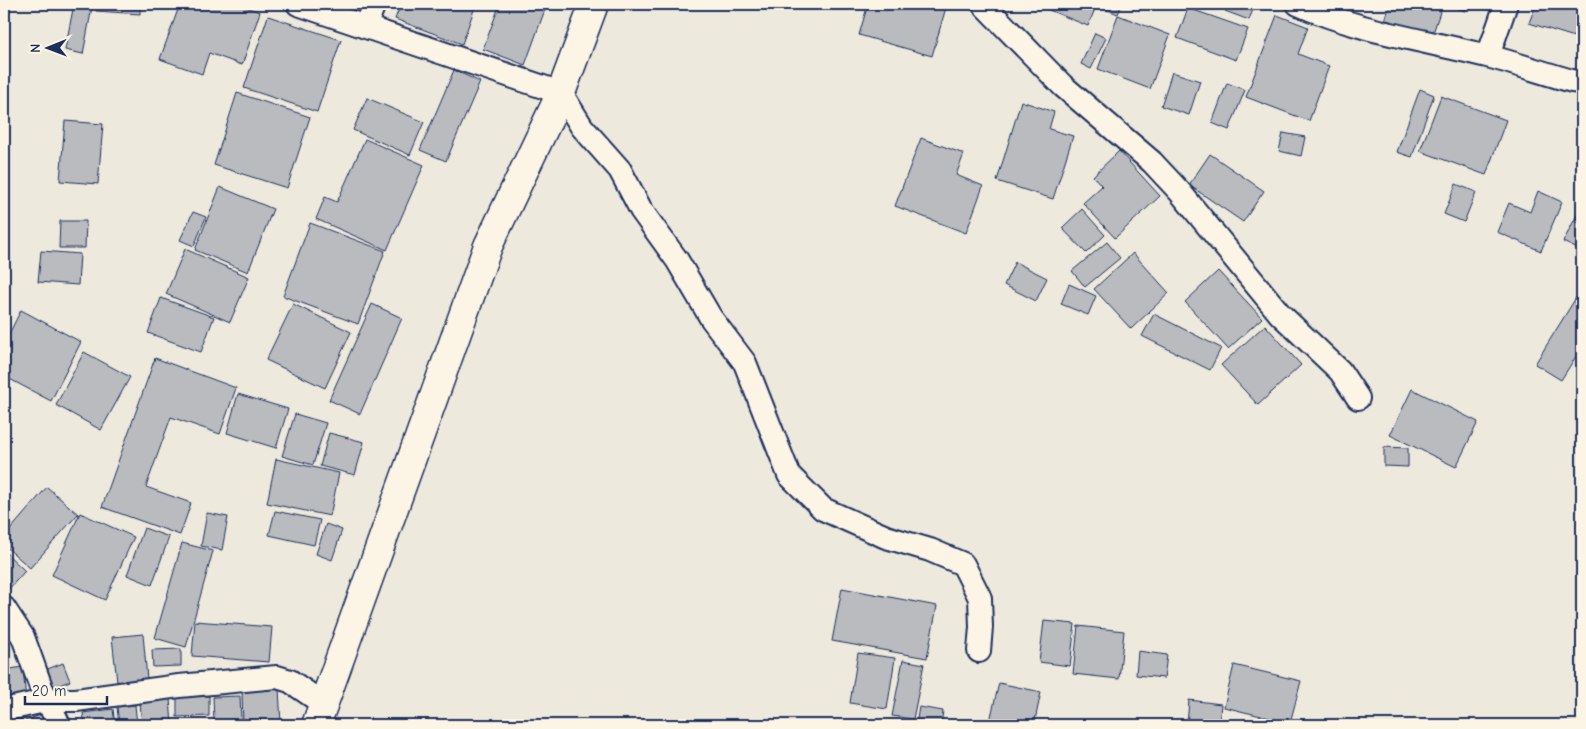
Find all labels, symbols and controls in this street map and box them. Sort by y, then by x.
north arrow [22,22,72,72]
text: N [27,44,44,53]
scale bar [25,674,108,706]
text: 20 m [32,682,66,700]

